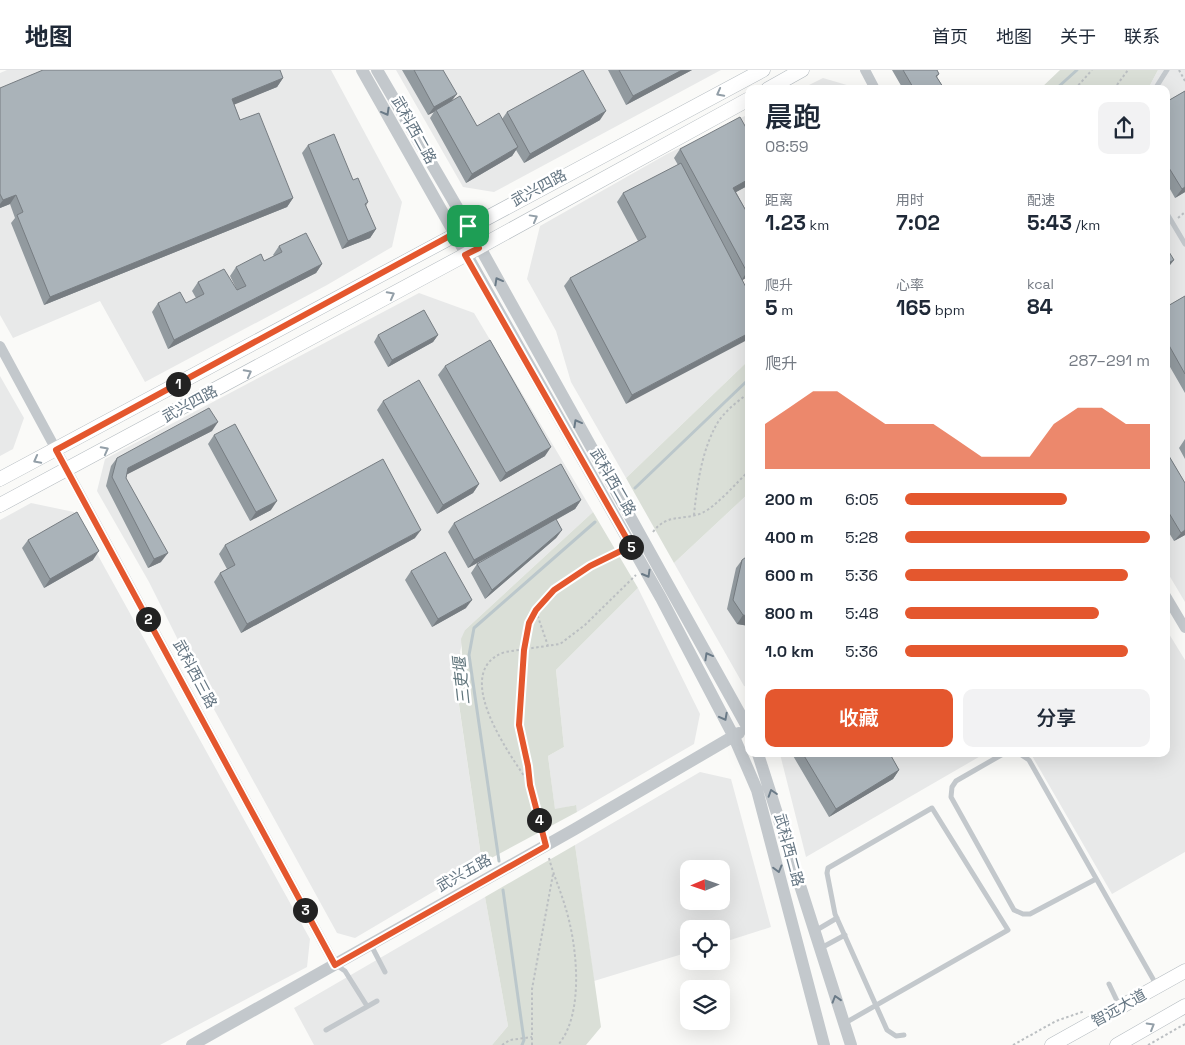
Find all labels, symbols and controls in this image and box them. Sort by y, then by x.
text: 地图 [25,21,73,52]
text: 首页 [932,25,968,48]
text: 地图 [996,25,1032,48]
text: 关于 [1060,25,1096,48]
text: 联系 [1124,25,1160,48]
one-way arrow [716,87,725,97]
street label: 武科西二路 [388,92,441,167]
text: 晨跑 [765,99,821,135]
button: share [1098,102,1150,154]
one-way arrow [380,107,390,116]
text: 08:59 [765,136,809,157]
street label: 武兴四路 [508,165,570,210]
text: 距离 [765,191,793,209]
text: 用时 [896,191,924,209]
text: 配速 [1027,191,1055,209]
pin [447,205,489,247]
text: 1.23 [765,209,806,236]
text: 7:02 [896,209,940,236]
text: 5:43 [1027,209,1072,236]
icon: arrive [454,212,482,240]
one-way arrow [528,214,537,224]
text: km [806,216,829,234]
text: /km [1072,216,1100,234]
text: kcal [1027,275,1054,293]
text: 爬升 [765,276,793,294]
text: 心率 [896,276,924,294]
one-way arrow [494,278,504,287]
one-way arrow [386,291,395,301]
text: 84 [1027,293,1053,320]
text: 5 [765,294,778,321]
text: 165 [896,294,931,321]
text: m [778,301,793,319]
text: bpm [931,301,965,319]
text: 287–291 m [1069,350,1150,371]
text: 爬升 [765,353,797,374]
one-way arrow [243,369,252,379]
pin: 1 [166,372,190,396]
text: 1 [175,375,182,393]
street label: 武兴四路 [159,381,221,426]
one-way arrow [574,419,584,428]
street label: 武科西二路 [586,445,640,519]
one-way arrow [100,446,109,456]
one-way arrow [33,454,42,464]
text: 200 m [765,489,813,510]
text: 6:05 [845,489,879,510]
text: 400 m [765,527,814,548]
text: 5:28 [845,527,878,548]
pin: 5 [618,534,644,560]
text: 5 [627,538,636,556]
text: 600 m [765,565,813,586]
text: 5:36 [845,565,878,586]
one-way arrow [641,568,651,577]
text: 800 m [765,603,813,624]
text: 5:48 [845,603,879,624]
pin: 2 [136,606,160,632]
text: 2 [144,610,153,628]
street label: 武科西三路 [169,636,221,711]
text: 1.0 km [765,641,814,662]
text: 5:36 [845,641,878,662]
water label: 三吏堰 [448,653,474,706]
one-way arrow [705,653,715,662]
button: 收藏 [765,689,953,747]
button: 分享 [963,689,1150,747]
one-way arrow [717,712,727,721]
one-way arrow [768,790,778,798]
pin: 4 [526,808,552,832]
text: 4 [535,811,544,829]
street label: 武科西二路 [771,811,808,889]
street label: 武兴五路 [433,850,495,895]
north arrow [680,860,730,910]
map controls [680,860,730,1030]
one-way arrow [772,865,783,874]
pin: 3 [292,898,318,922]
text: 3 [301,901,310,919]
button: locate [680,920,730,970]
button: layers [680,980,730,1030]
street label: 智远大道 [1088,985,1150,1030]
one-way arrow [832,995,842,1003]
one-way arrow [1146,1022,1155,1032]

